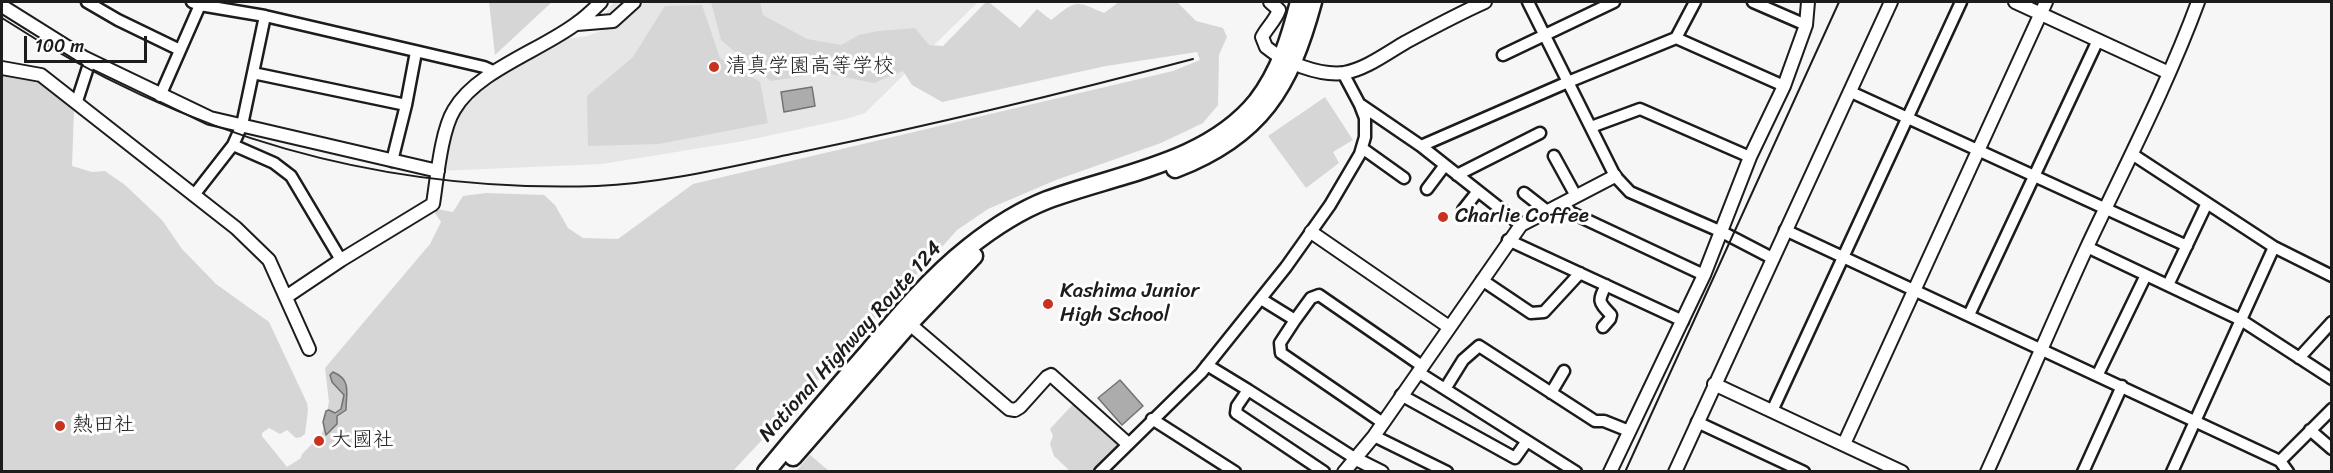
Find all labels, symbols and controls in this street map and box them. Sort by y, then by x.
scale bar [27,24,150,62]
text: 100 m [35,30,84,62]
place label: 清真学園高等学校 [726,54,894,80]
marker: 清真学園高等学校 [707,60,721,74]
place label: Charlie Coffee [1455,204,1589,230]
marker: Charlie Coffee [1436,210,1450,224]
street label: National Highway Route 124 [754,237,948,447]
place label: Kashima Junior High School [1060,279,1199,329]
marker: Kashima Junior High School [1041,297,1055,311]
place label: 熱田社 [72,413,135,439]
marker: 熱田社 [53,419,67,433]
place label: 大國社 [331,428,394,454]
marker: 大國社 [312,434,326,448]

